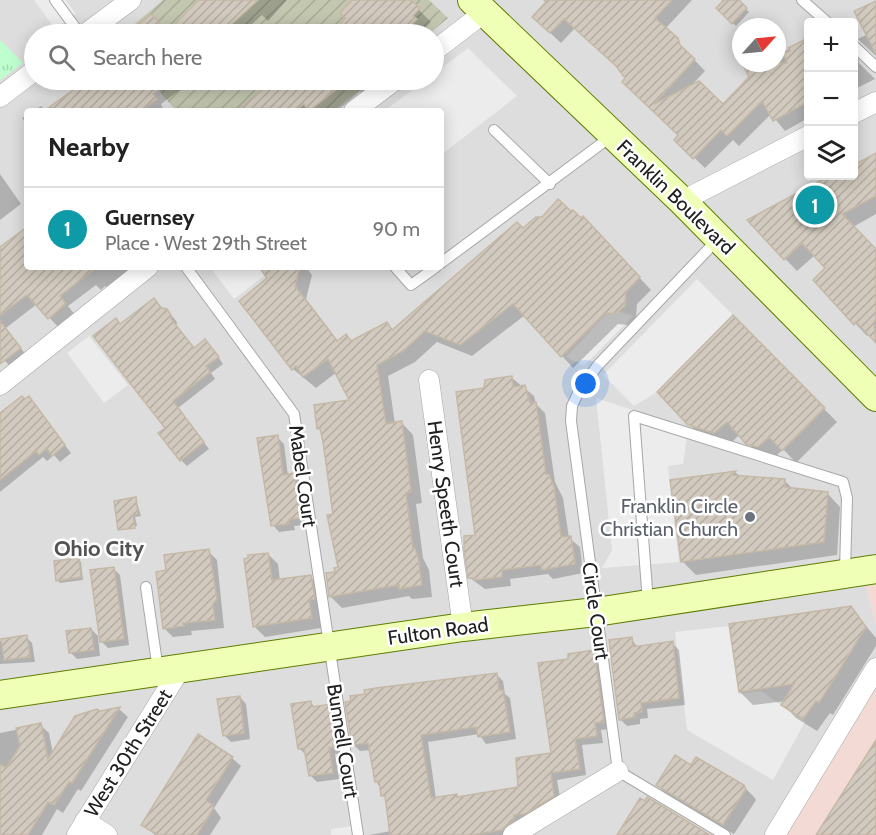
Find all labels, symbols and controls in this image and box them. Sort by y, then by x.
north arrow [732,18,786,72]
map controls [804,18,858,180]
button: + [804,18,858,72]
search box [24,24,444,90]
icon: search [45,41,78,74]
text: Search here [93,44,202,71]
button: − [804,72,858,126]
button: layers [804,126,858,180]
text: Nearby [48,131,129,163]
street label: Franklin Boulevard [612,135,740,259]
pin: 1 [796,182,834,228]
text: Guernsey [105,204,195,231]
text: 1 [64,217,71,241]
text: 90 m [373,217,420,241]
text: Place · West 29th Street [105,231,307,255]
your location [571,369,600,398]
street label: Henry Speeth Court [422,419,470,589]
street label: Mabel Court [284,423,322,529]
place label: Franklin Circle Christian Church [600,494,738,541]
marker: Franklin Circle Christian Church [743,510,757,524]
district label: Ohio City [54,535,144,562]
street label: Circle Court [577,561,615,662]
street label: Fulton Road [386,612,490,650]
street label: Bunnell Court [322,682,364,800]
street label: West 30th Street [79,684,177,821]

